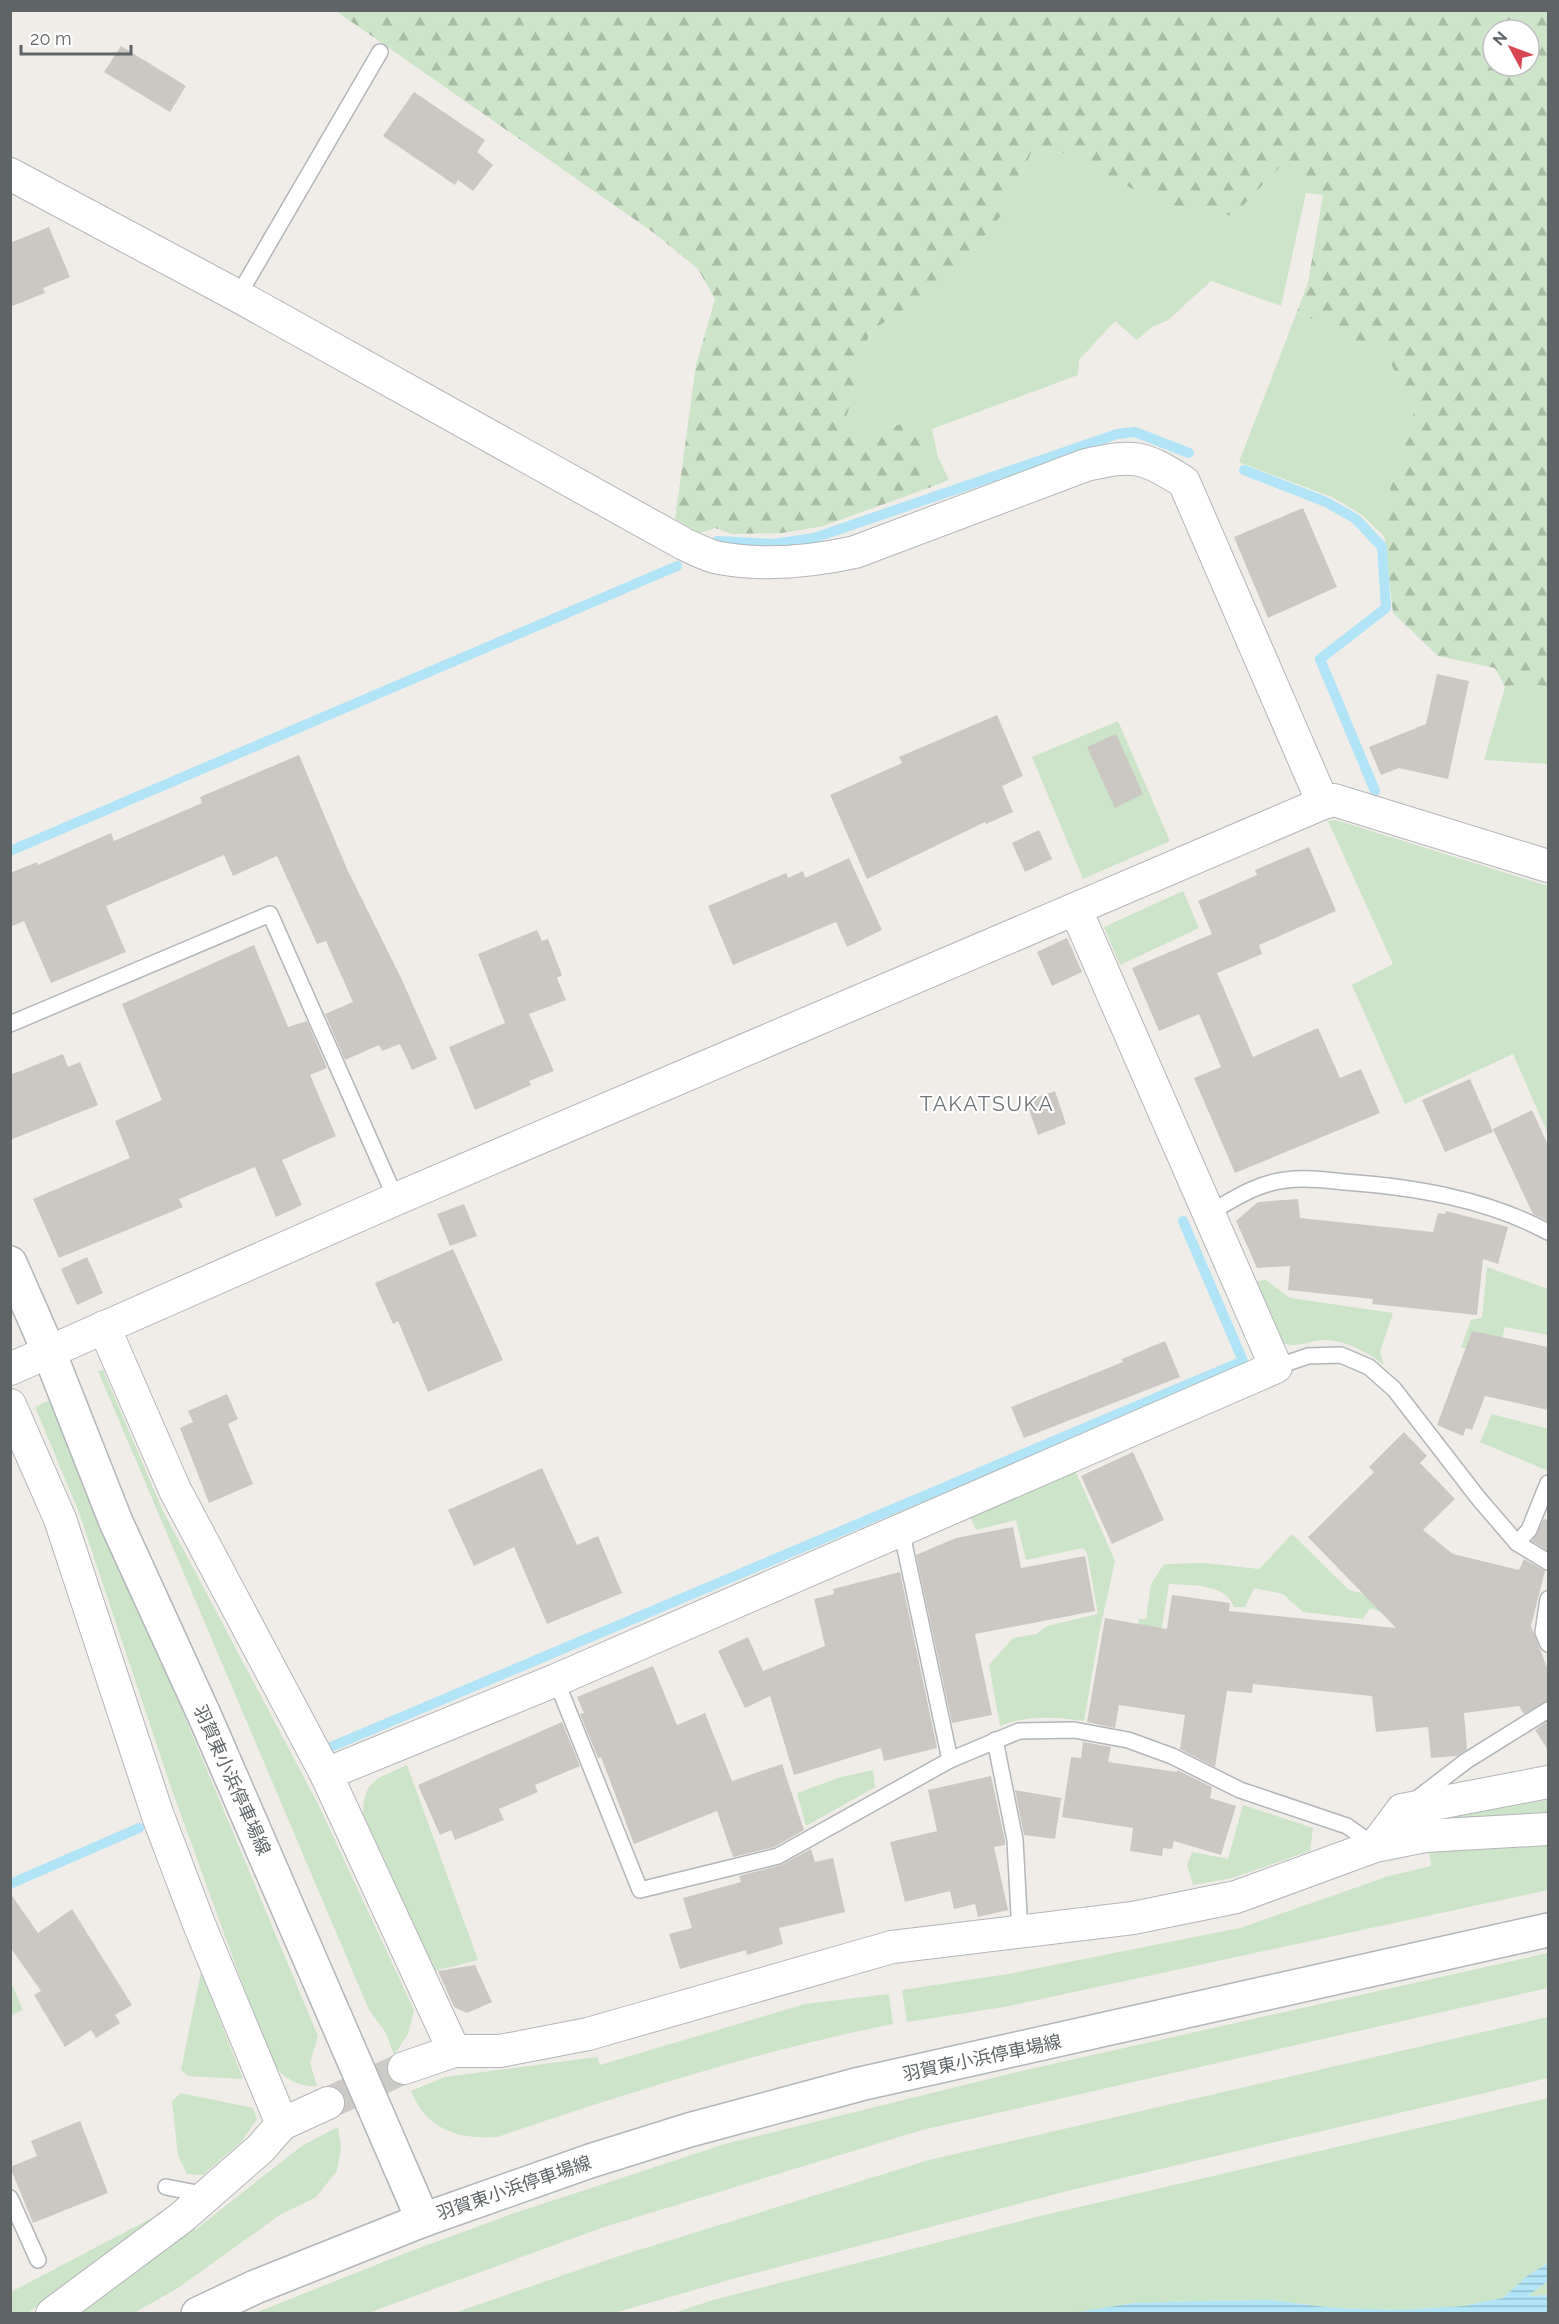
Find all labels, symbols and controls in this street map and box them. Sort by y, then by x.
scale bar [21,18,130,56]
north arrow [1481,18,1541,78]
text: 20 m [30,28,72,49]
text: N [1489,28,1511,49]
district label: TAKATSUKA [920,1091,1054,1116]
street label: 羽賀東小浜停車場線 [190,1702,275,1858]
street label: 羽賀東小浜停車場線 [900,2030,1063,2085]
street label: 羽賀東小浜停車場線 [434,2151,594,2224]

